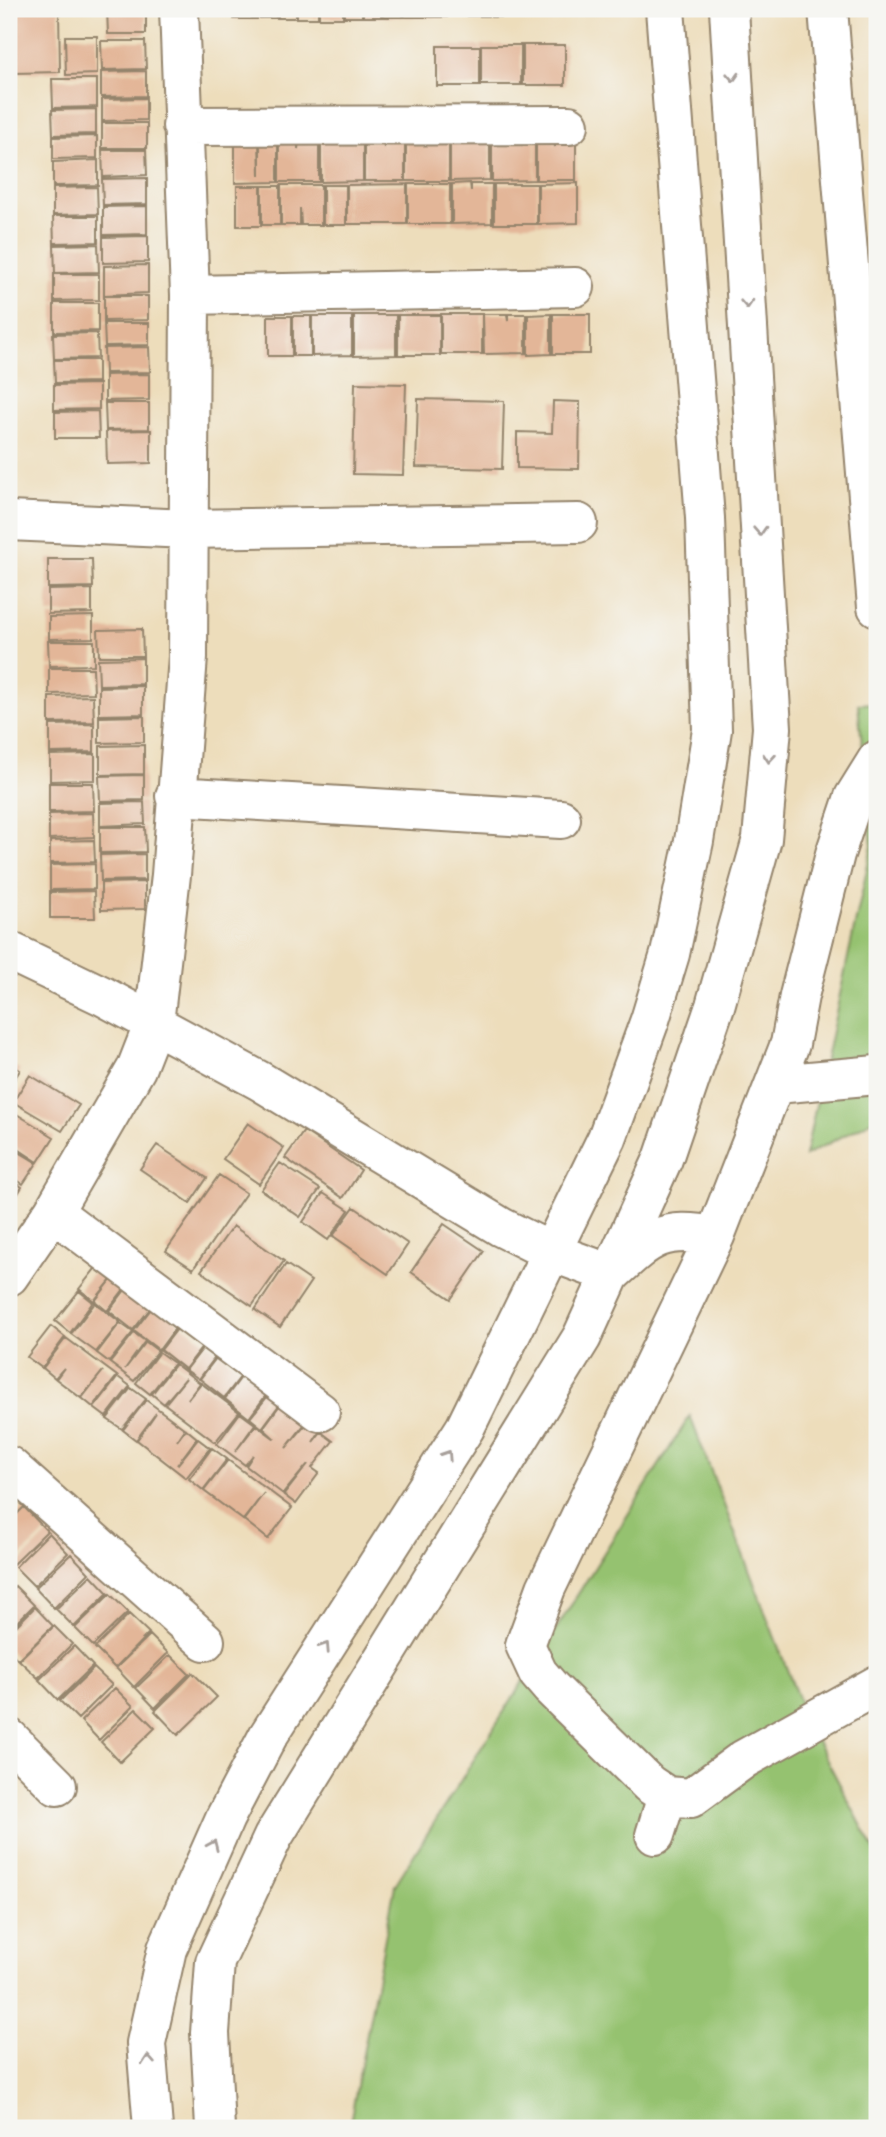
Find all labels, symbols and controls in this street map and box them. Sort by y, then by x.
one-way arrow [725,72,740,83]
one-way arrow [739,299,754,310]
one-way arrow [752,526,767,537]
one-way arrow [762,753,777,764]
one-way arrow [439,1450,452,1463]
one-way arrow [316,1642,329,1655]
one-way arrow [205,1839,219,1852]
one-way arrow [140,2054,155,2065]

